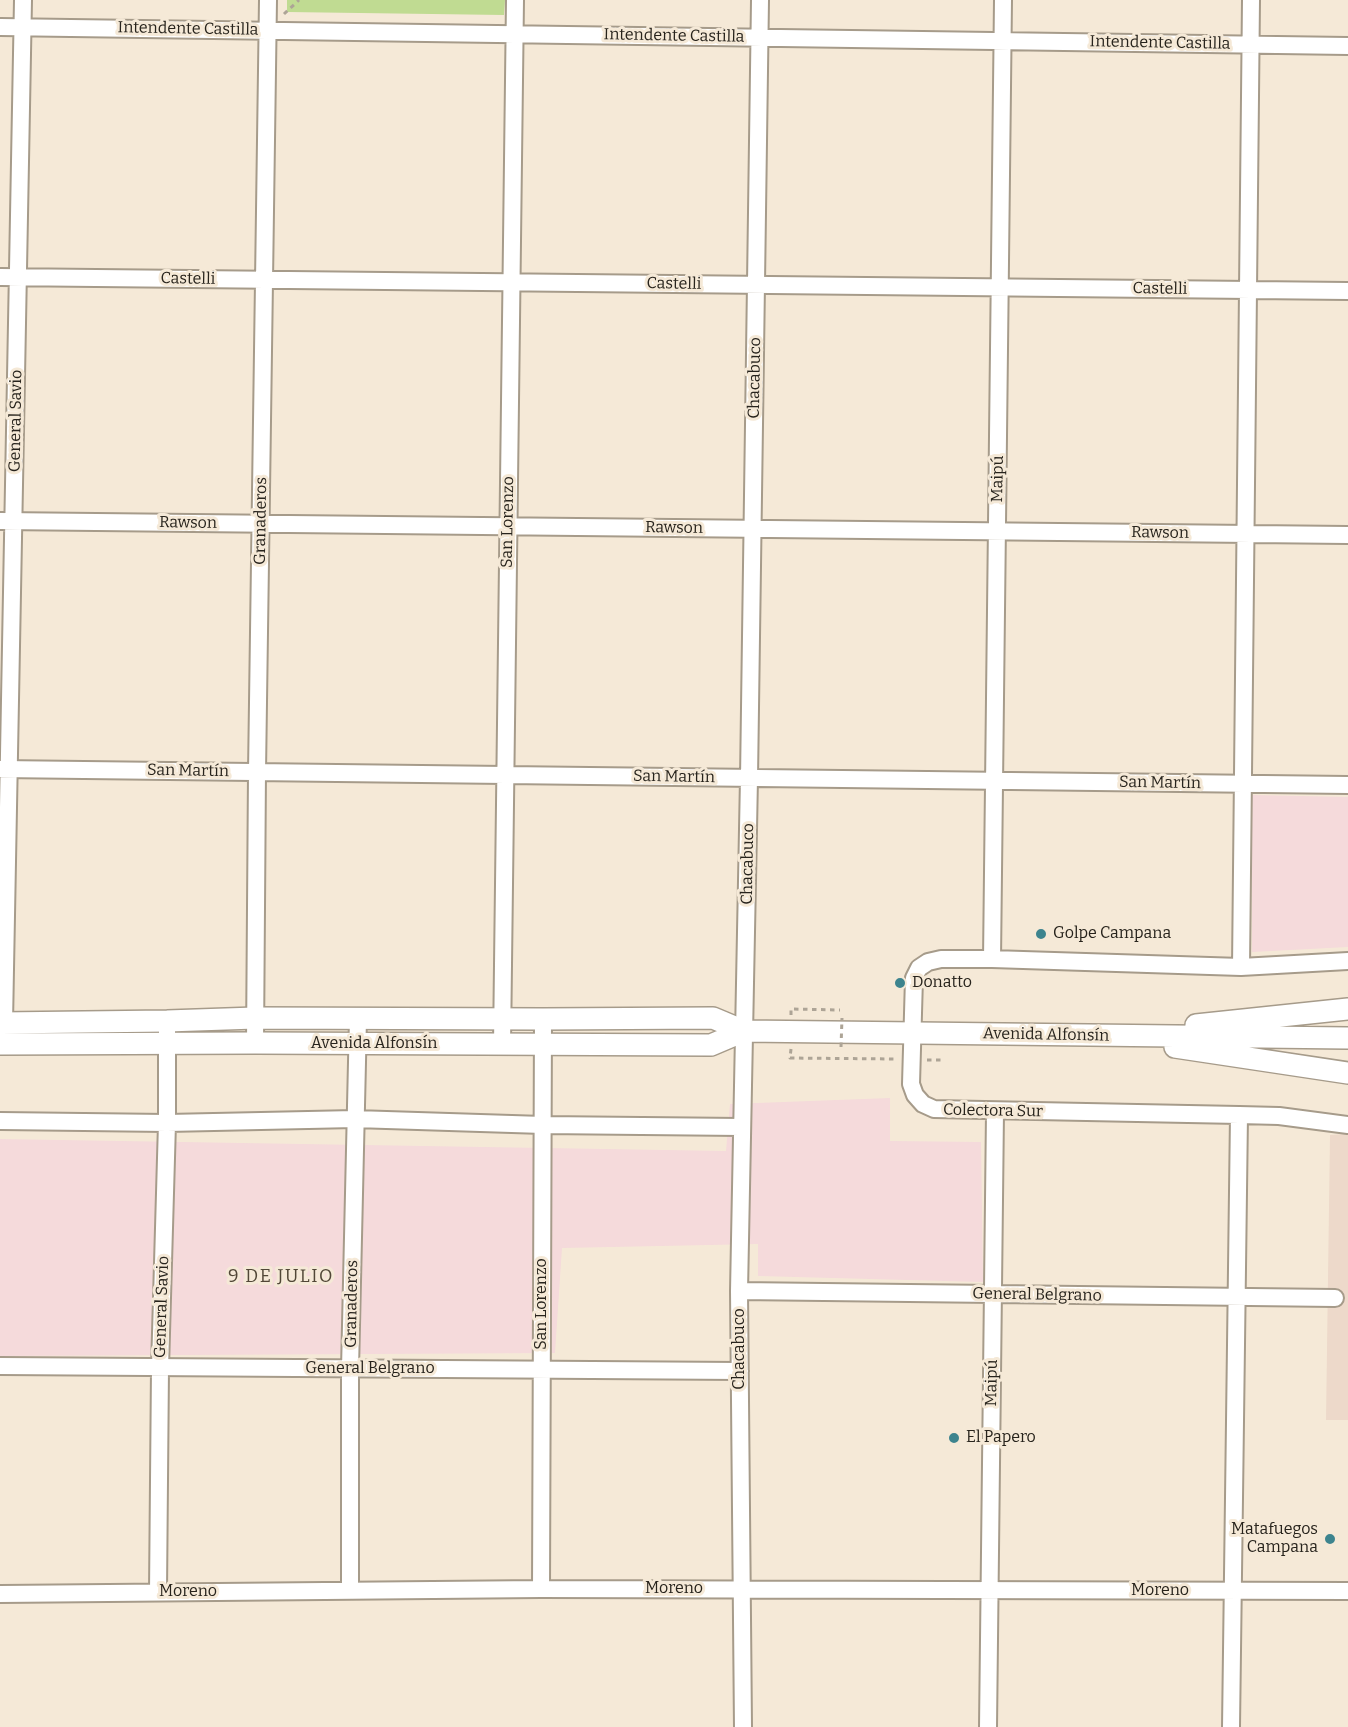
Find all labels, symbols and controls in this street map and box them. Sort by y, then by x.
street label: Intendente Castilla [117,18,259,40]
street label: Intendente Castilla [603,25,745,47]
street label: Intendente Castilla [1089,32,1231,54]
street label: Castelli [160,269,216,289]
street label: Castelli [646,274,702,294]
street label: Castelli [1132,279,1188,299]
street label: Chacabuco [745,337,765,419]
street label: General Savio [6,370,26,472]
street label: Maipú [988,455,1008,503]
street label: San Lorenzo [498,476,518,568]
street label: Granaderos [251,477,271,565]
street label: Rawson [159,513,217,533]
street label: Rawson [645,518,703,538]
street label: Rawson [1131,523,1189,543]
street label: San Martín [147,761,229,781]
street label: San Martín [633,767,715,787]
street label: San Martín [1119,773,1201,793]
street label: Chacabuco [738,823,758,905]
place label: Golpe Campana [1053,924,1171,944]
marker: Golpe Campana [1034,927,1048,941]
place label: Donatto [912,973,972,993]
marker: Donatto [893,976,907,990]
street label: Avenida Alfonsín [983,1024,1109,1046]
street label: Avenida Alfonsín [311,1034,437,1054]
street label: Colectora Sur [943,1101,1043,1121]
street label: General Savio [151,1256,173,1358]
street label: San Lorenzo [532,1258,552,1350]
street label: Granaderos [342,1260,362,1348]
district label: 9 DE JULIO [228,1266,334,1288]
street label: General Belgrano [972,1284,1102,1306]
street label: Chacabuco [730,1308,750,1390]
street label: General Belgrano [305,1359,435,1379]
street label: Maipú [982,1359,1002,1407]
place label: El Papero [966,1428,1036,1448]
marker: El Papero [947,1431,961,1445]
place label: Matafuegos Campana [1231,1520,1318,1558]
marker: Matafuegos Campana [1323,1532,1337,1546]
street label: Moreno [645,1579,703,1599]
street label: Moreno [1131,1581,1189,1601]
street label: Moreno [159,1582,217,1602]

